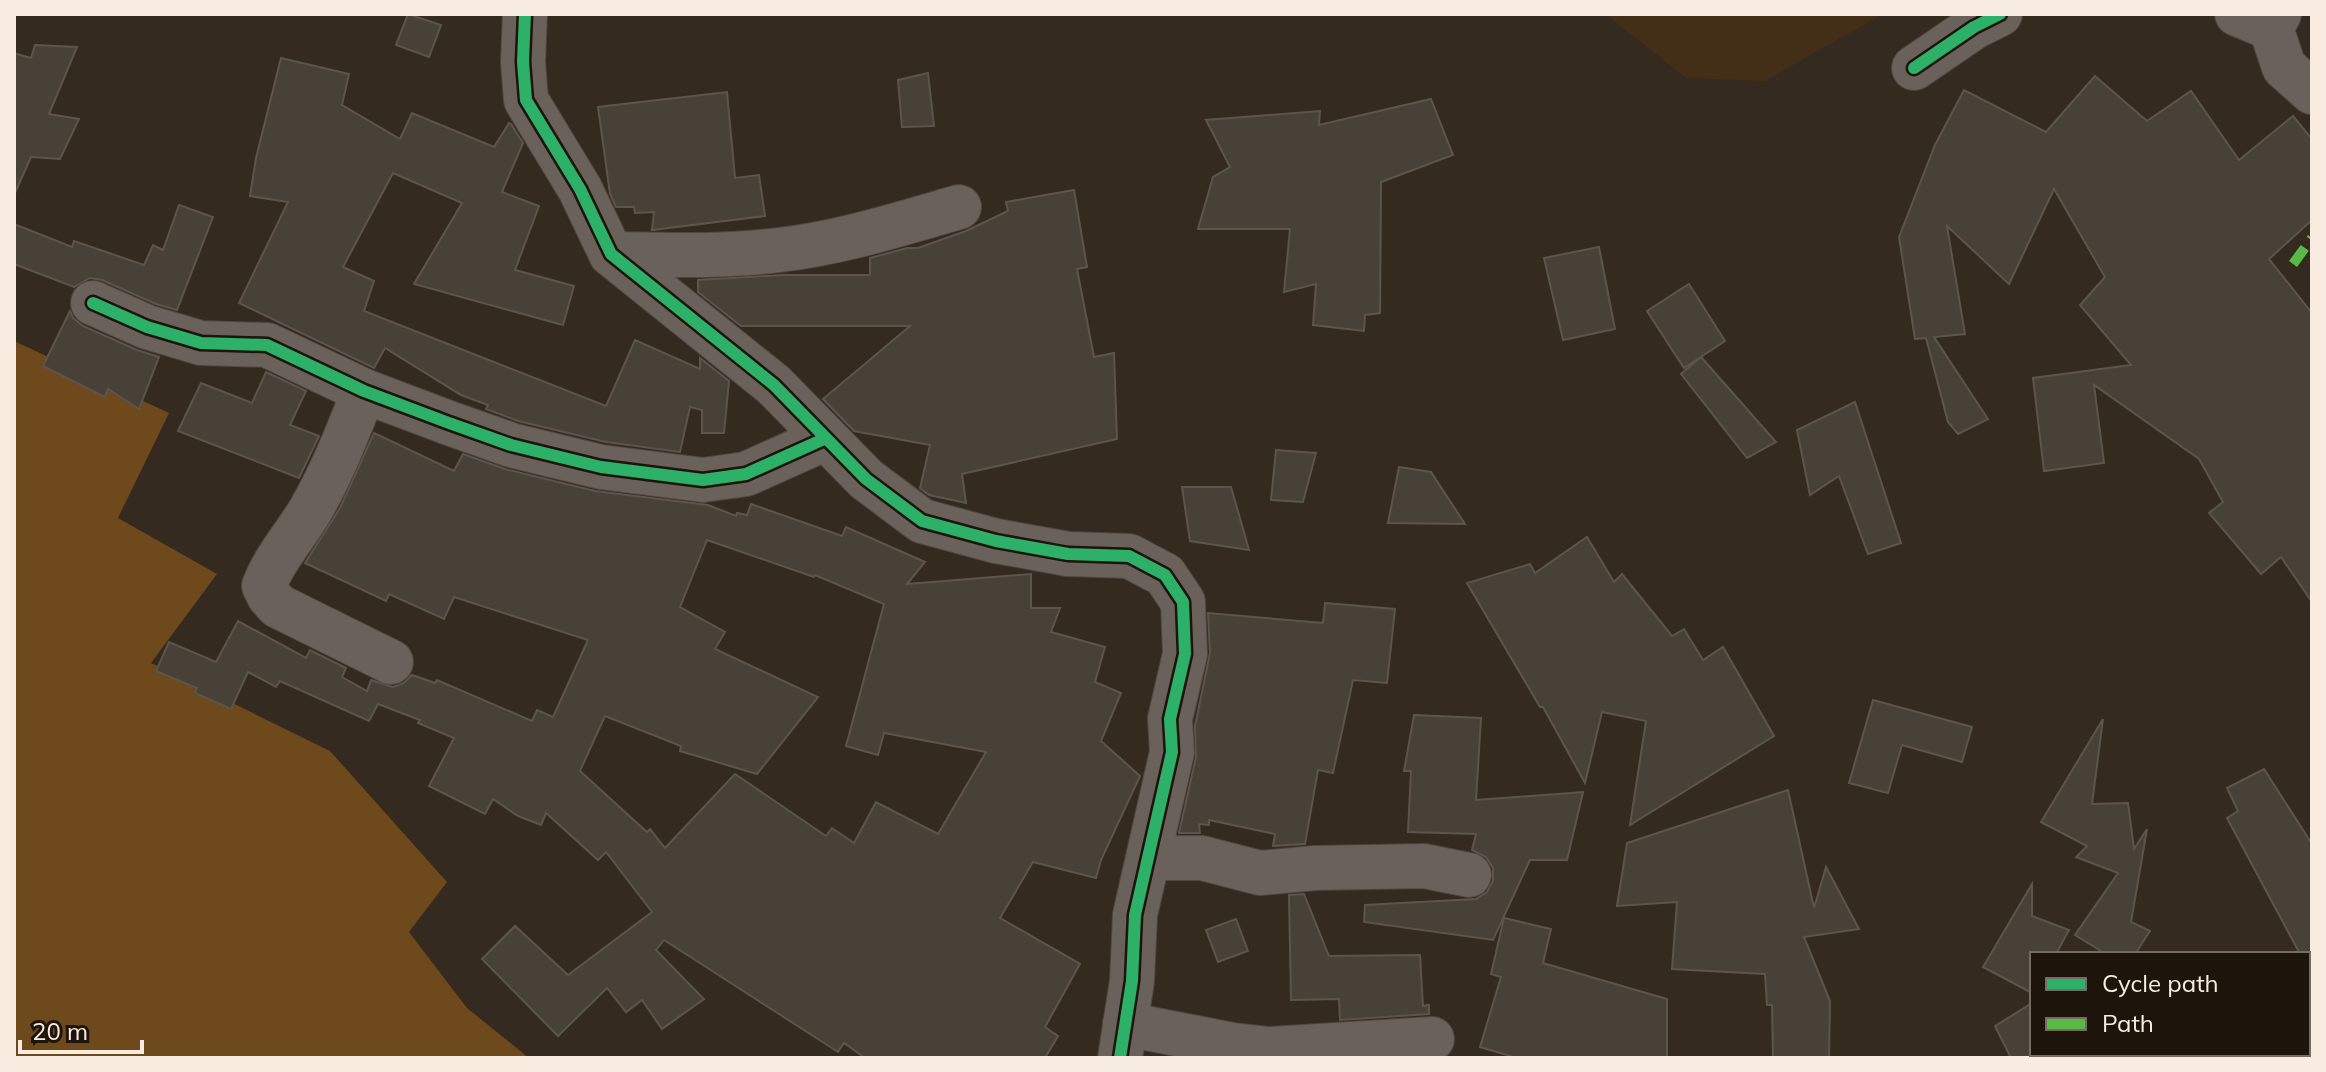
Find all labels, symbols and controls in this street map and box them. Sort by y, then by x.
legend [2030,952,2310,1056]
text: Cycle path [2102,968,2219,998]
scale bar [20,1004,142,1054]
text: Path [2102,1008,2154,1038]
text: 20 m [32,1016,88,1046]

